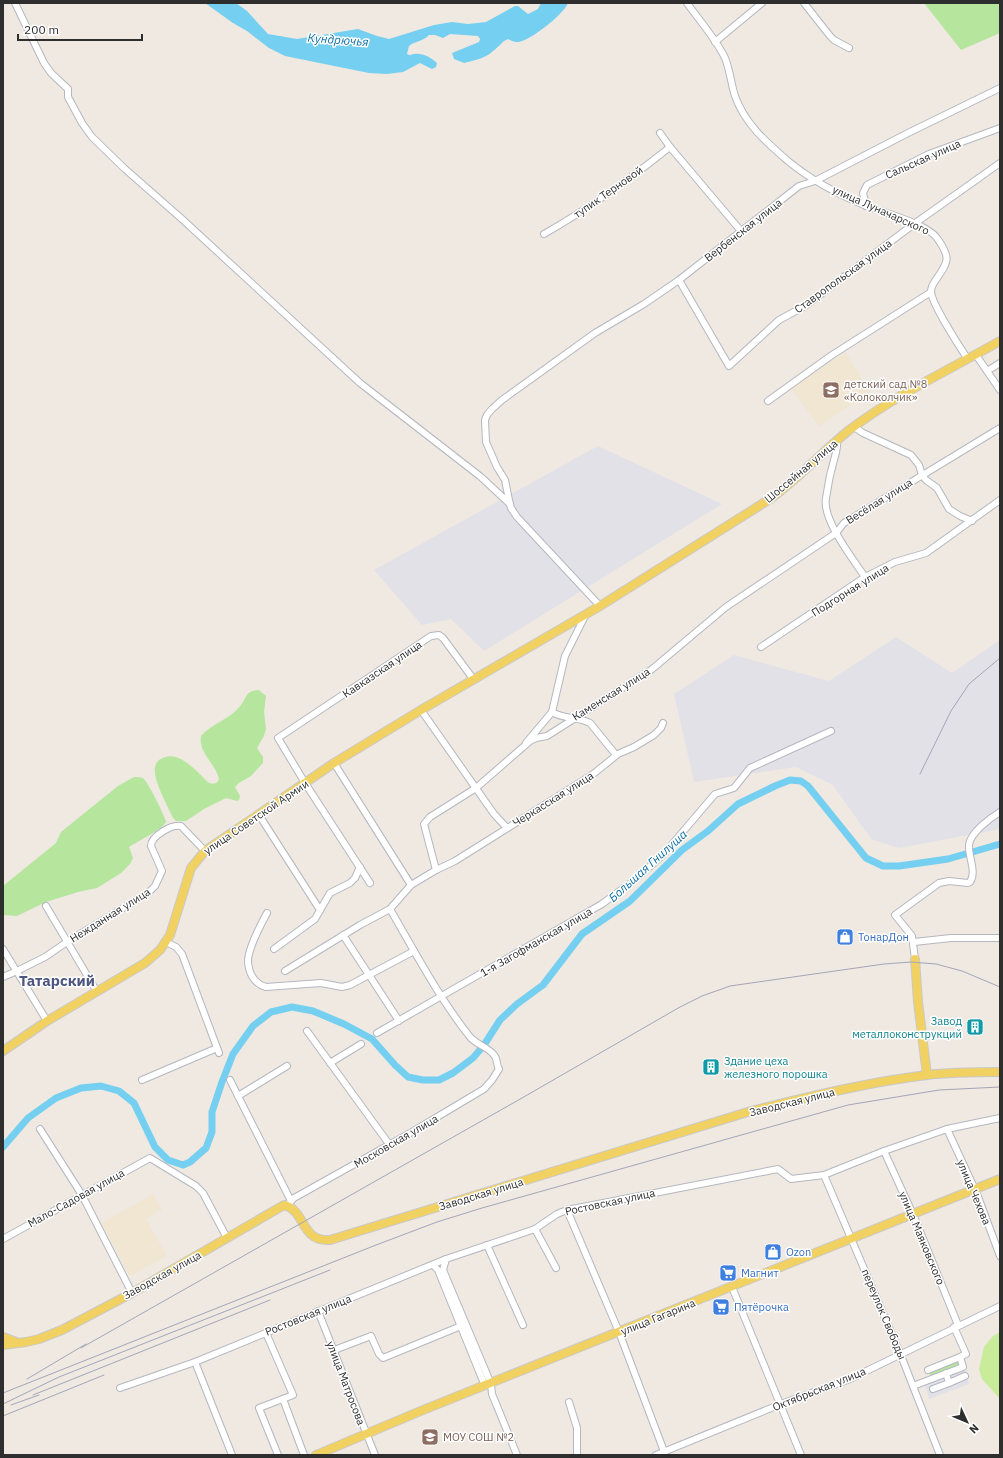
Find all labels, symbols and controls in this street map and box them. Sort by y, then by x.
scale bar [18,16,142,42]
text: 200 m [24,22,59,37]
water label: Кундрючья [307,30,369,49]
street label: Сальская улица [883,136,963,182]
street label: тупик Терновой [571,163,645,221]
street label: улица Луначарского [830,182,932,238]
street label: Вербенская улица [701,195,785,265]
street label: Ставропольская улица [792,236,895,316]
place label: детский сад №8 «Колоколчик» [844,377,927,404]
school or university icon: детский сад №8 «Колоколчик» [821,380,841,400]
street label: Шоссейная улица [761,436,841,506]
street label: Весёлая улица [843,475,915,527]
street label: Подгорная улица [809,560,891,619]
street label: Кавказская улица [340,637,425,701]
street label: Каменская улица [569,664,653,724]
street label: Черкасская улица [510,768,596,830]
street label: улица Советской Армии [201,777,311,857]
water label: Большая Гнилуша [605,826,690,905]
street label: Нежданная улица [67,884,153,945]
street label: 1-я Загофманская улица [477,904,595,980]
shop icon: ТонарДон [835,927,855,947]
place label: ТонарДон [858,930,909,944]
district label: Татарский [19,971,95,990]
place label: Завод металлоконструкций [852,1014,962,1041]
building icon: Завод металлоконструкций [965,1017,985,1037]
place label: Здание цеха железного порошка [724,1054,828,1081]
building icon: Здание цеха железного порошка [701,1057,721,1077]
street label: Заводская улица [748,1085,836,1119]
street label: Московская улица [351,1111,441,1171]
street label: улица Чехова [954,1157,994,1227]
street label: Мало-Садовая улица [25,1166,127,1230]
street label: Заводская улица [437,1174,525,1213]
street label: Ростовская улица [564,1186,656,1218]
street label: улица Маяковского [896,1189,948,1287]
shop icon: Ozon [763,1242,783,1262]
place label: Ozon [786,1245,811,1259]
street label: Заводская улица [120,1248,204,1302]
supermarket icon: Магнит [718,1263,738,1283]
place label: Магнит [741,1266,779,1280]
street label: переулок Свободы [859,1267,909,1361]
street label: Ростовская улица [263,1291,353,1339]
street label: улица Гагарина [619,1296,697,1338]
supermarket icon: Пятёрочка [711,1297,731,1317]
place label: Пятёрочка [734,1300,789,1314]
street label: улица Матросова [324,1339,369,1427]
street label: Октябрьская улица [770,1364,868,1414]
north arrow [947,1402,987,1442]
text: N [966,1421,982,1437]
school or university icon: МОУ СОШ №2 [420,1427,440,1447]
place label: МОУ СОШ №2 [443,1430,514,1444]

